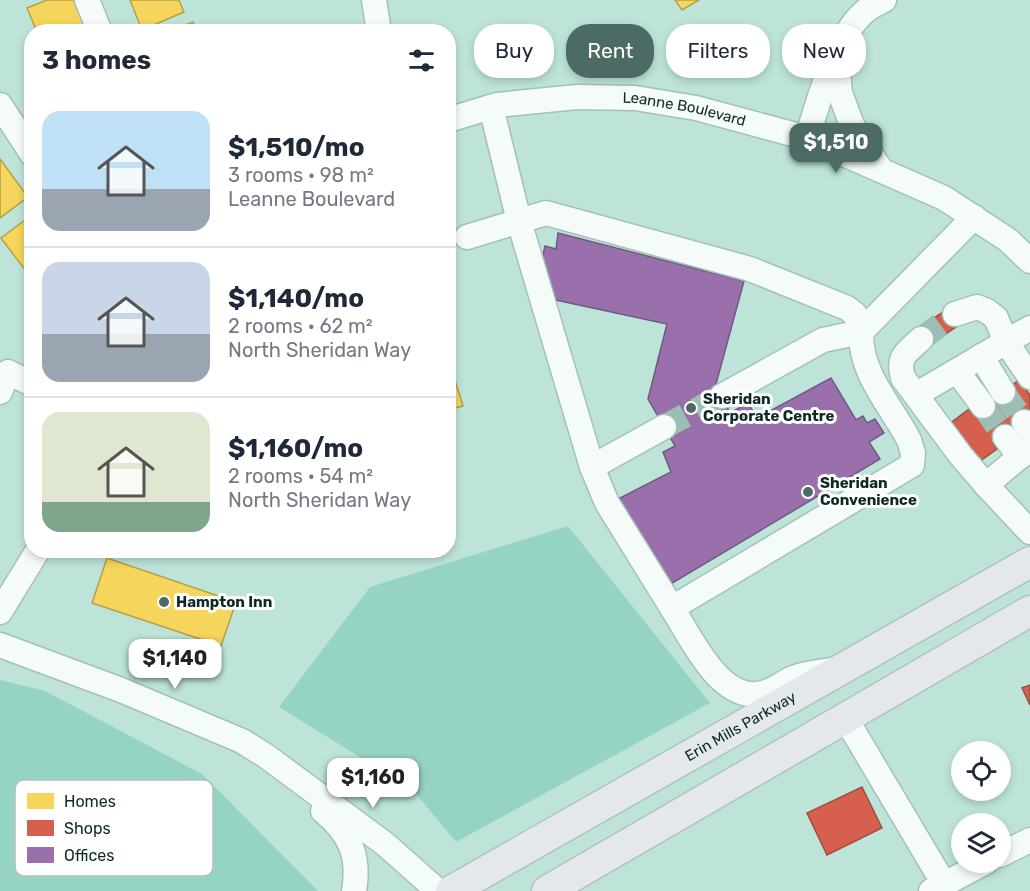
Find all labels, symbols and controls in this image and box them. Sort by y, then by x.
chip: Buy [474,24,554,78]
chip: Rent [566,24,654,78]
chip: Filters [666,24,770,78]
chip: New [782,24,866,78]
icon: filters [405,44,438,77]
text: 3 homes [42,45,151,76]
street label: Leanne Boulevard [622,88,748,130]
pin: $1,510 [787,123,885,174]
text: $1,510 [803,130,869,154]
text: $1,510/mo [228,132,365,163]
icon: home [90,135,162,207]
text: 3 rooms · 98 m² [228,163,374,187]
text: Leanne Boulevard [228,187,395,211]
text: $1,140/mo [228,283,364,314]
icon: home [90,286,162,358]
text: 2 rooms · 62 m² [228,314,373,338]
text: North Sheridan Way [228,338,411,362]
place label: Sheridan Corporate Centre [703,390,834,425]
marker: Sheridan Corporate Centre [684,401,698,415]
text: $1,160/mo [228,433,363,464]
icon: home [90,436,162,508]
text: 2 rooms · 54 m² [228,464,373,488]
place label: Sheridan Convenience [820,474,917,509]
marker: Sheridan Convenience [801,485,815,499]
text: North Sheridan Way [228,488,411,512]
place label: Hampton Inn [176,593,272,611]
marker: Hampton Inn [157,595,171,609]
pin: $1,140 [126,639,224,690]
text: $1,140 [143,646,207,670]
street label: Erin Mills Parkway [682,688,799,765]
map controls [951,741,1011,873]
button: locate [951,741,1011,801]
pin: $1,160 [324,758,422,809]
text: $1,160 [341,765,405,789]
legend [15,780,213,876]
text: Homes [64,792,116,811]
button: layers [951,813,1011,873]
text: Shops [64,819,111,838]
text: Offices [64,846,114,865]

